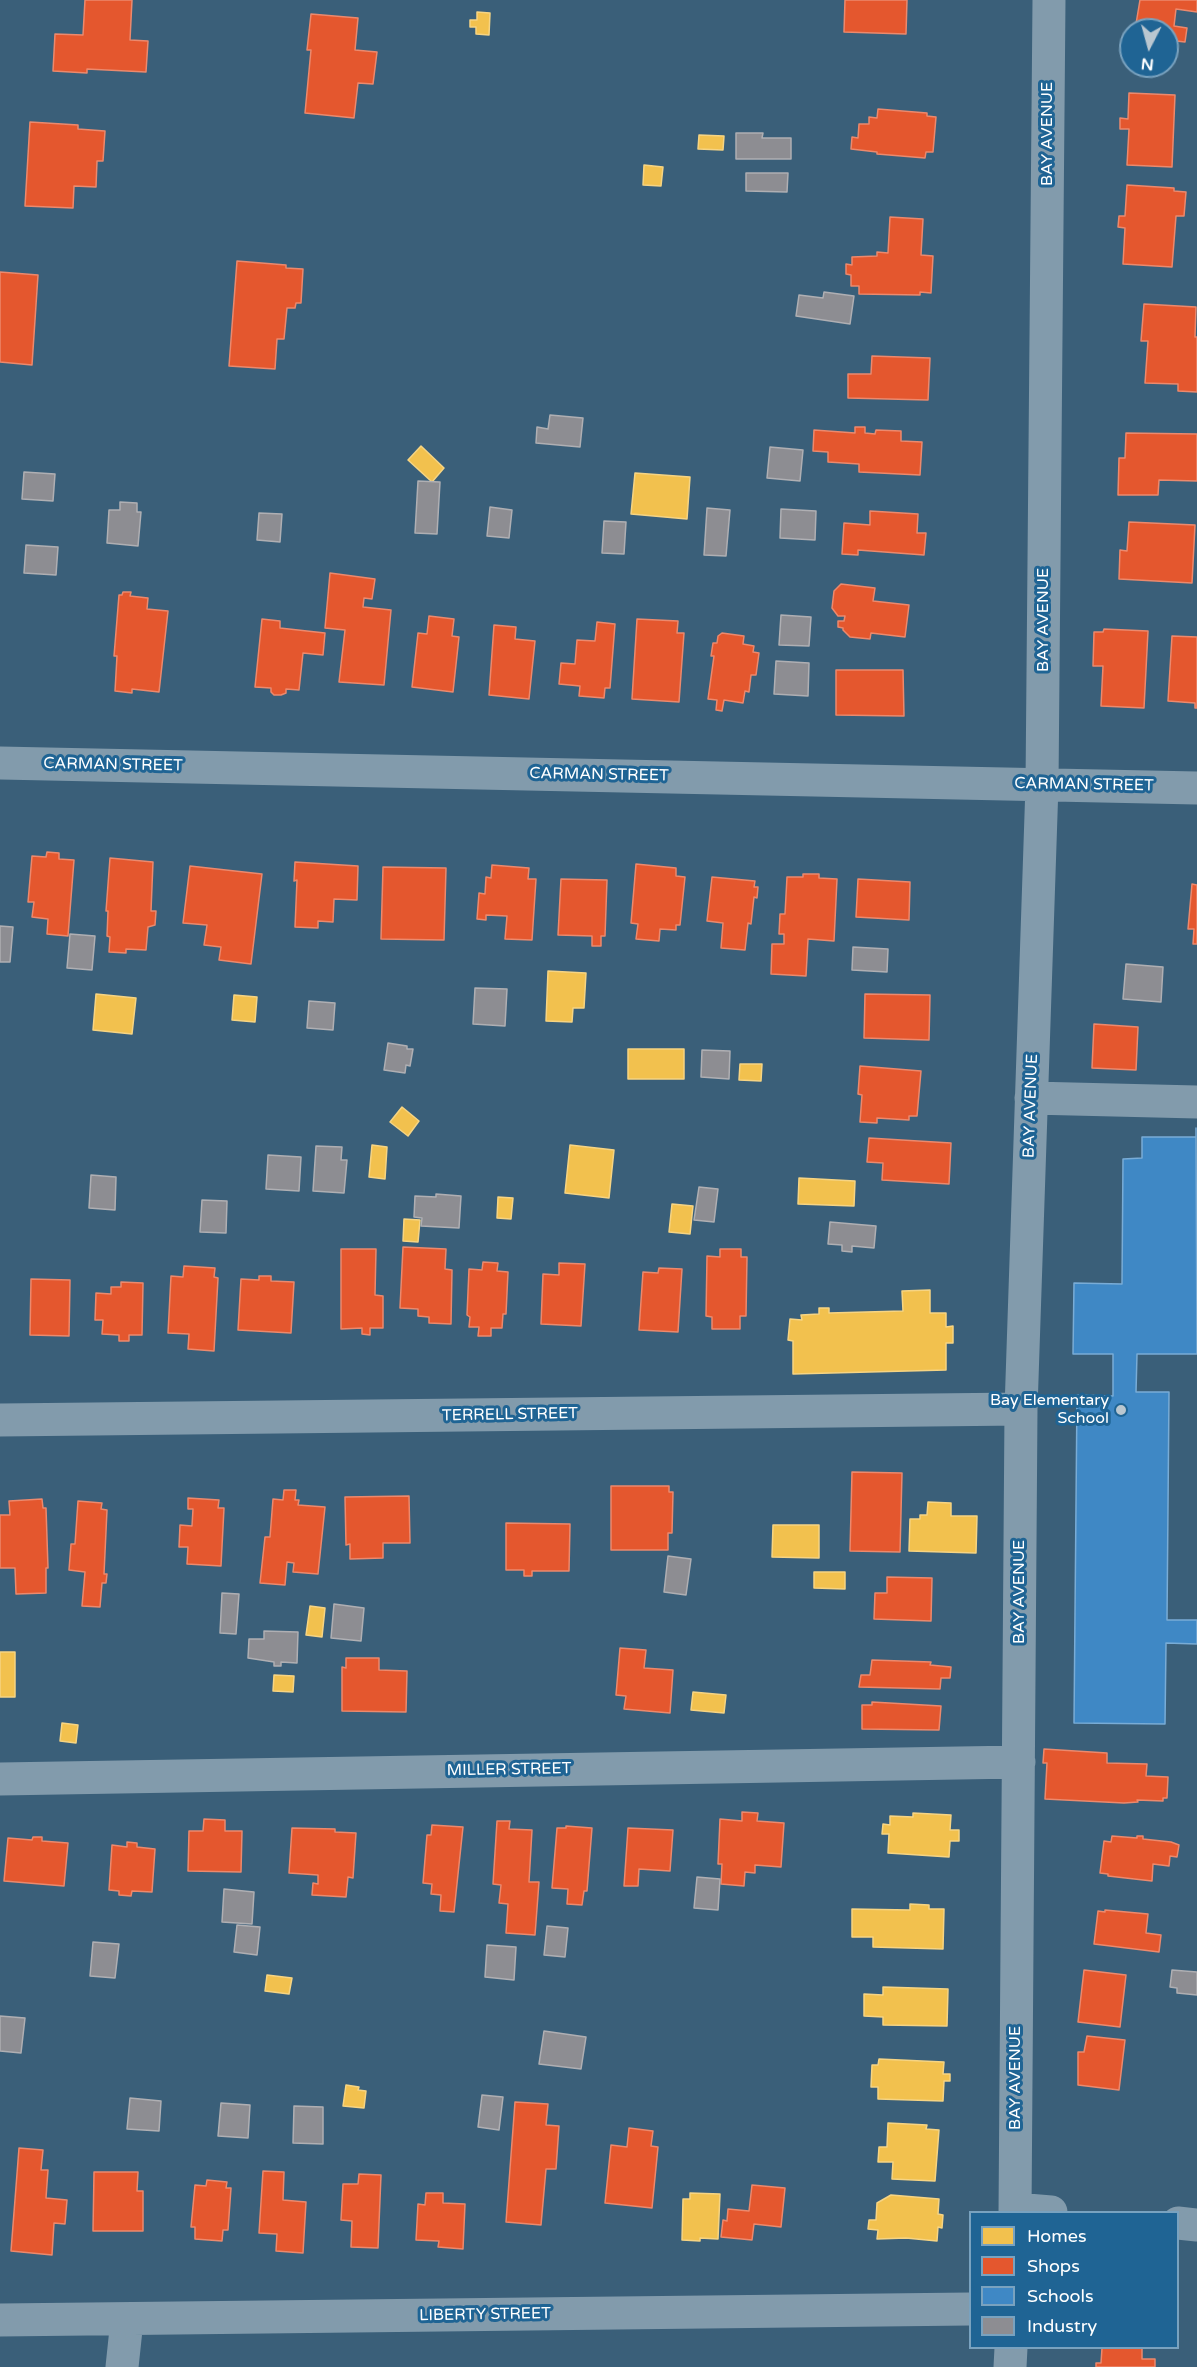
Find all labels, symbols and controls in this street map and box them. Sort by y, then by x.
north arrow [1119,18,1179,78]
text: N [1140,53,1155,75]
street label: BAY AVENUE [1038,82,1058,186]
street label: BAY AVENUE [1034,568,1054,672]
street label: CARMAN STREET [43,754,183,776]
street label: CARMAN STREET [529,764,669,786]
street label: CARMAN STREET [1014,774,1154,796]
street label: BAY AVENUE [1020,1054,1042,1158]
place label: Bay Elementary School [990,1391,1109,1429]
marker: Bay Elementary School [1114,1403,1128,1417]
street label: TERRELL STREET [442,1404,578,1426]
street label: BAY AVENUE [1010,1540,1030,1644]
street label: MILLER STREET [446,1759,572,1781]
street label: BAY AVENUE [1006,2026,1026,2130]
legend [969,2211,1179,2349]
text: Homes [1027,2225,1087,2247]
text: Shops [1027,2255,1080,2277]
text: Schools [1027,2285,1094,2307]
street label: LIBERTY STREET [419,2304,551,2326]
text: Industry [1027,2315,1097,2337]

